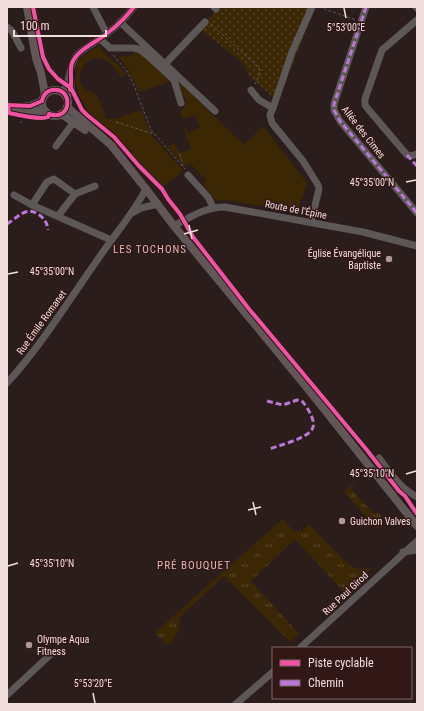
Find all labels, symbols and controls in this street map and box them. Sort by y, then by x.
scale bar [14,12,106,38]
text: 100 m [20,19,50,33]
text: 5°53'00"E [327,22,365,33]
street label: Allée des Cimes [340,104,388,161]
text: 45°35'00"N [350,177,394,188]
street label: Route de l'Épine [264,197,328,221]
district label: LES TOCHONS [113,243,187,256]
place label: Église Évangélique Baptiste [308,247,381,271]
marker: Église Évangélique Baptiste [384,254,394,264]
text: 45°35'00"N [30,266,74,277]
street label: Rue Émile Romanet [14,288,68,356]
text: 45°35'10"N [350,468,394,479]
marker: Guichon Valves [337,516,347,526]
place label: Guichon Valves [350,516,411,527]
text: 45°35'10"N [30,558,74,569]
district label: PRÉ BOUQUET [157,559,231,572]
street label: Rue Paul Girod [320,570,370,617]
place label: Olympe Aqua Fitness [37,634,90,657]
marker: Olympe Aqua Fitness [24,640,34,650]
legend [272,647,412,699]
text: Piste cyclable [308,656,374,670]
text: Chemin [308,676,344,690]
text: 5°53'20"E [74,678,112,689]

